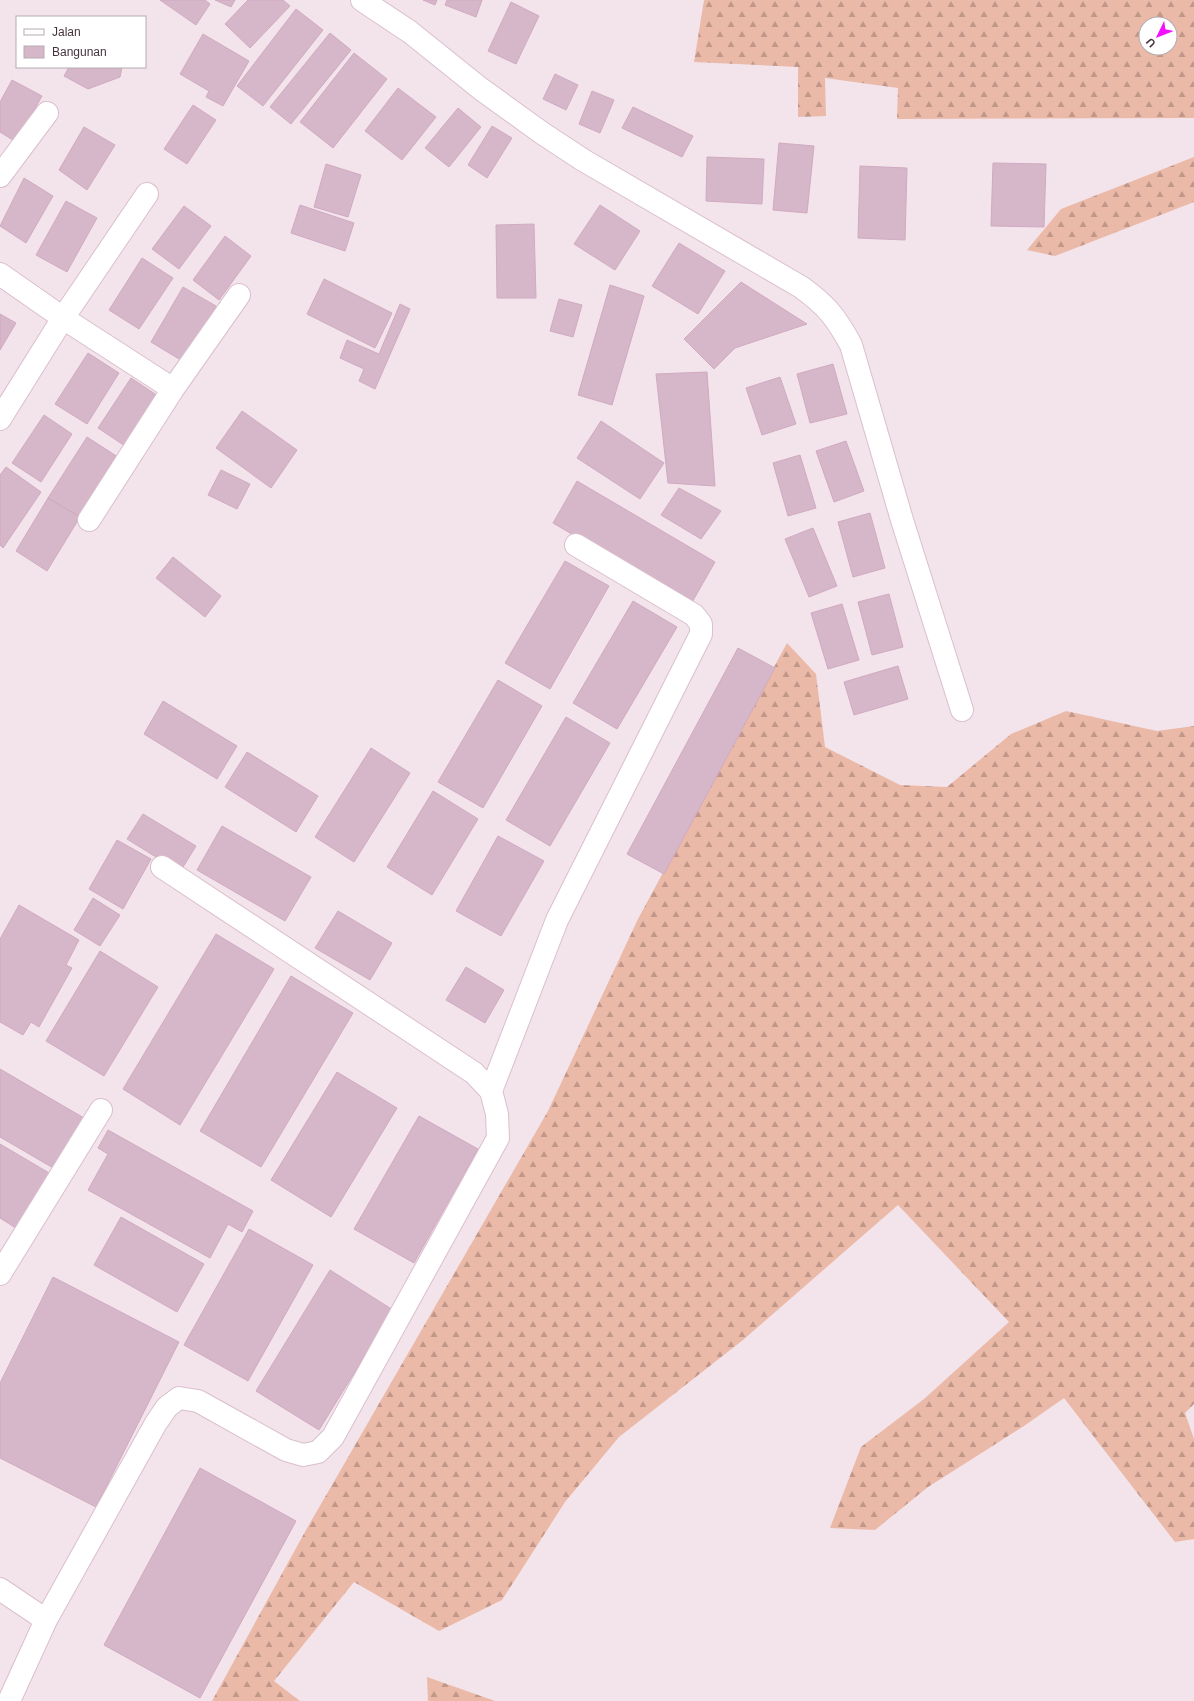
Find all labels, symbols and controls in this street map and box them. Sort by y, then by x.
legend [16,16,146,68]
north arrow [1138,16,1178,56]
text: Jalan [52,25,81,39]
text: U [1144,36,1158,50]
text: Bangunan [52,45,107,59]

